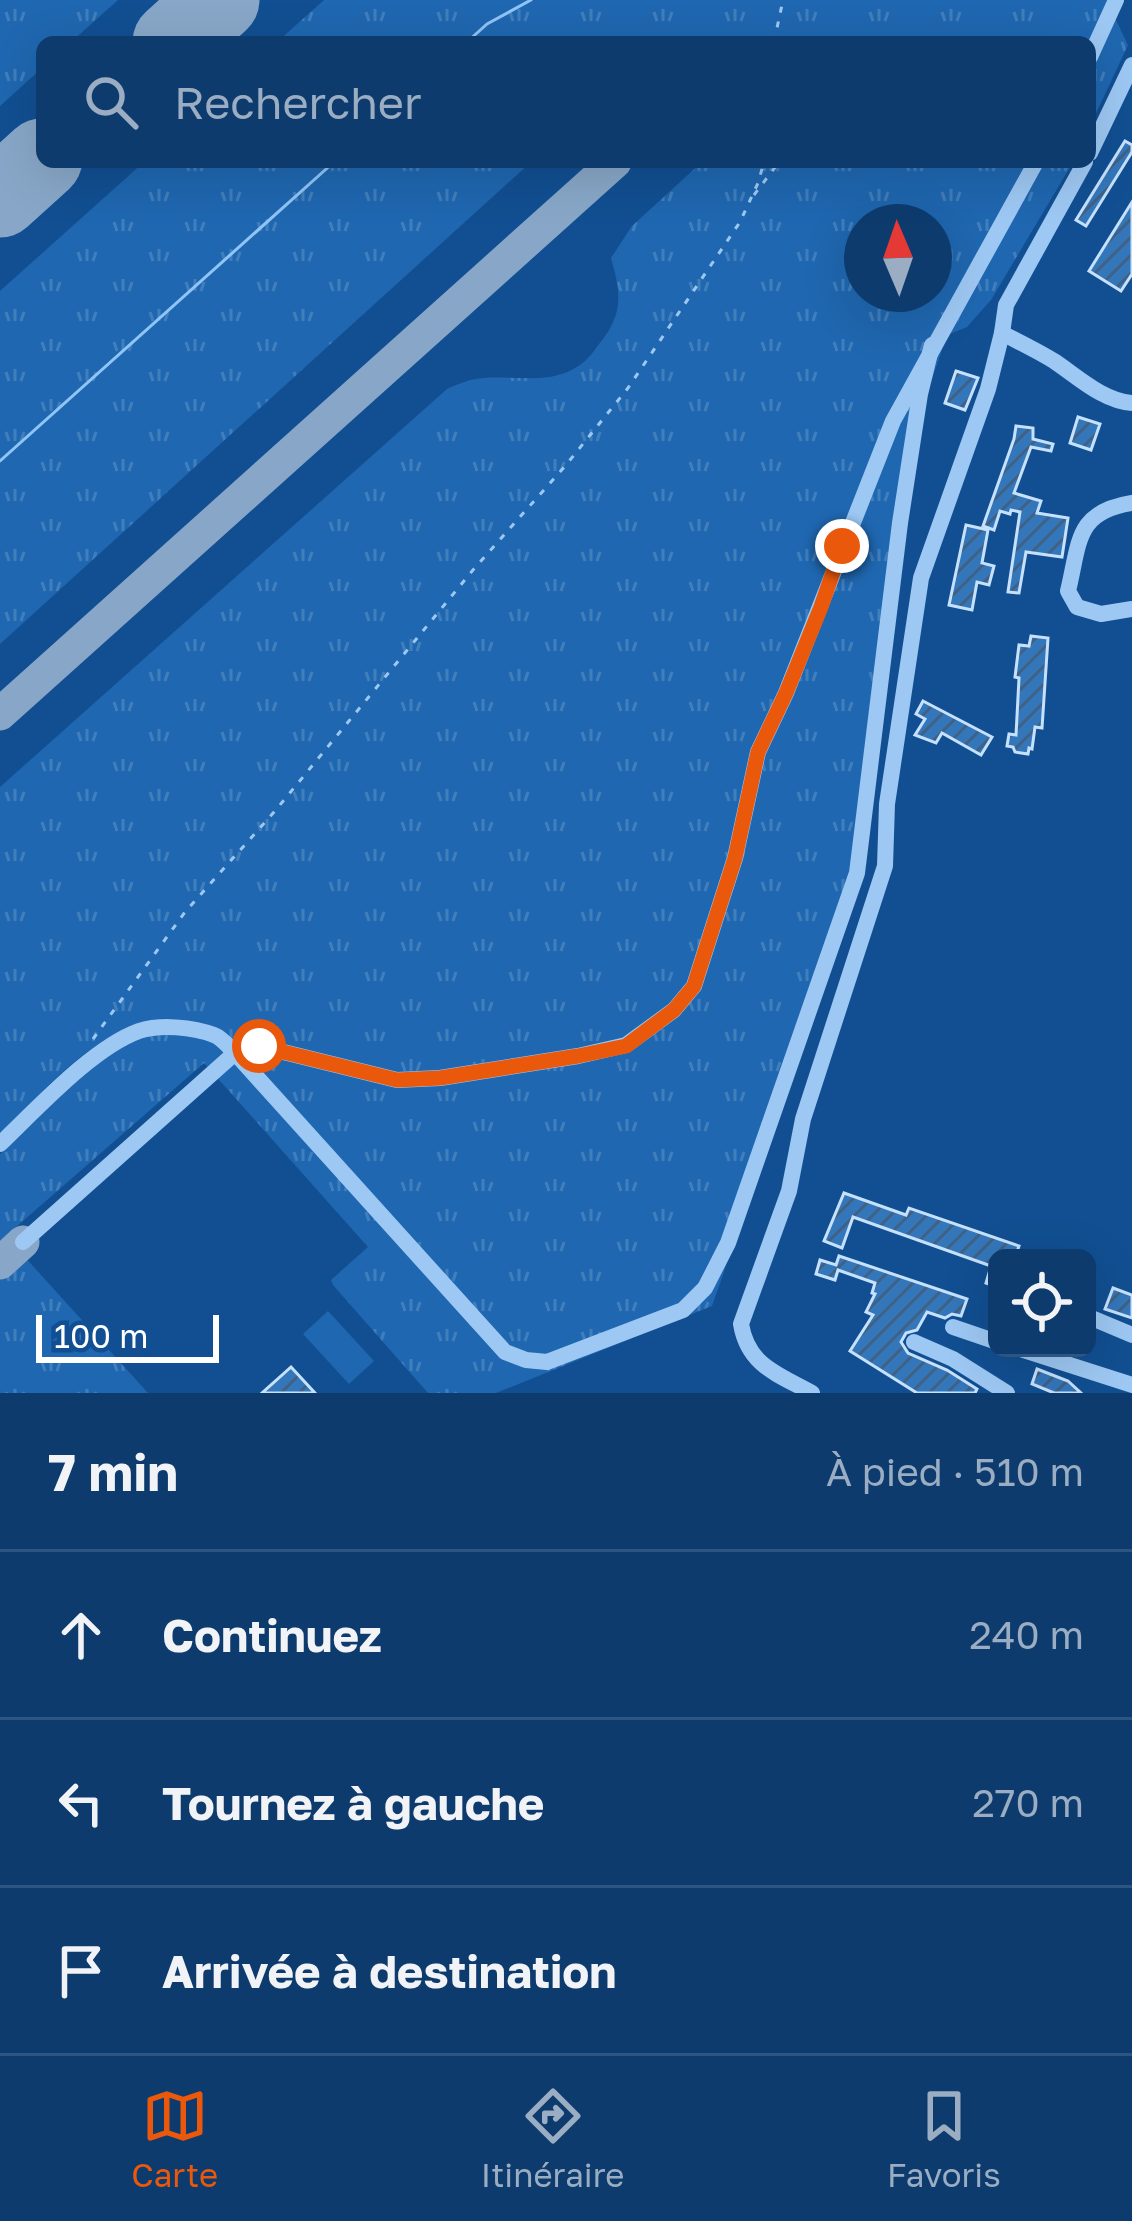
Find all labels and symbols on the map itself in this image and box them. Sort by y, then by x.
north arrow [844,204,952,312]
route end [815,519,869,573]
route start [232,1019,286,1073]
scale bar [36,1309,219,1362]

